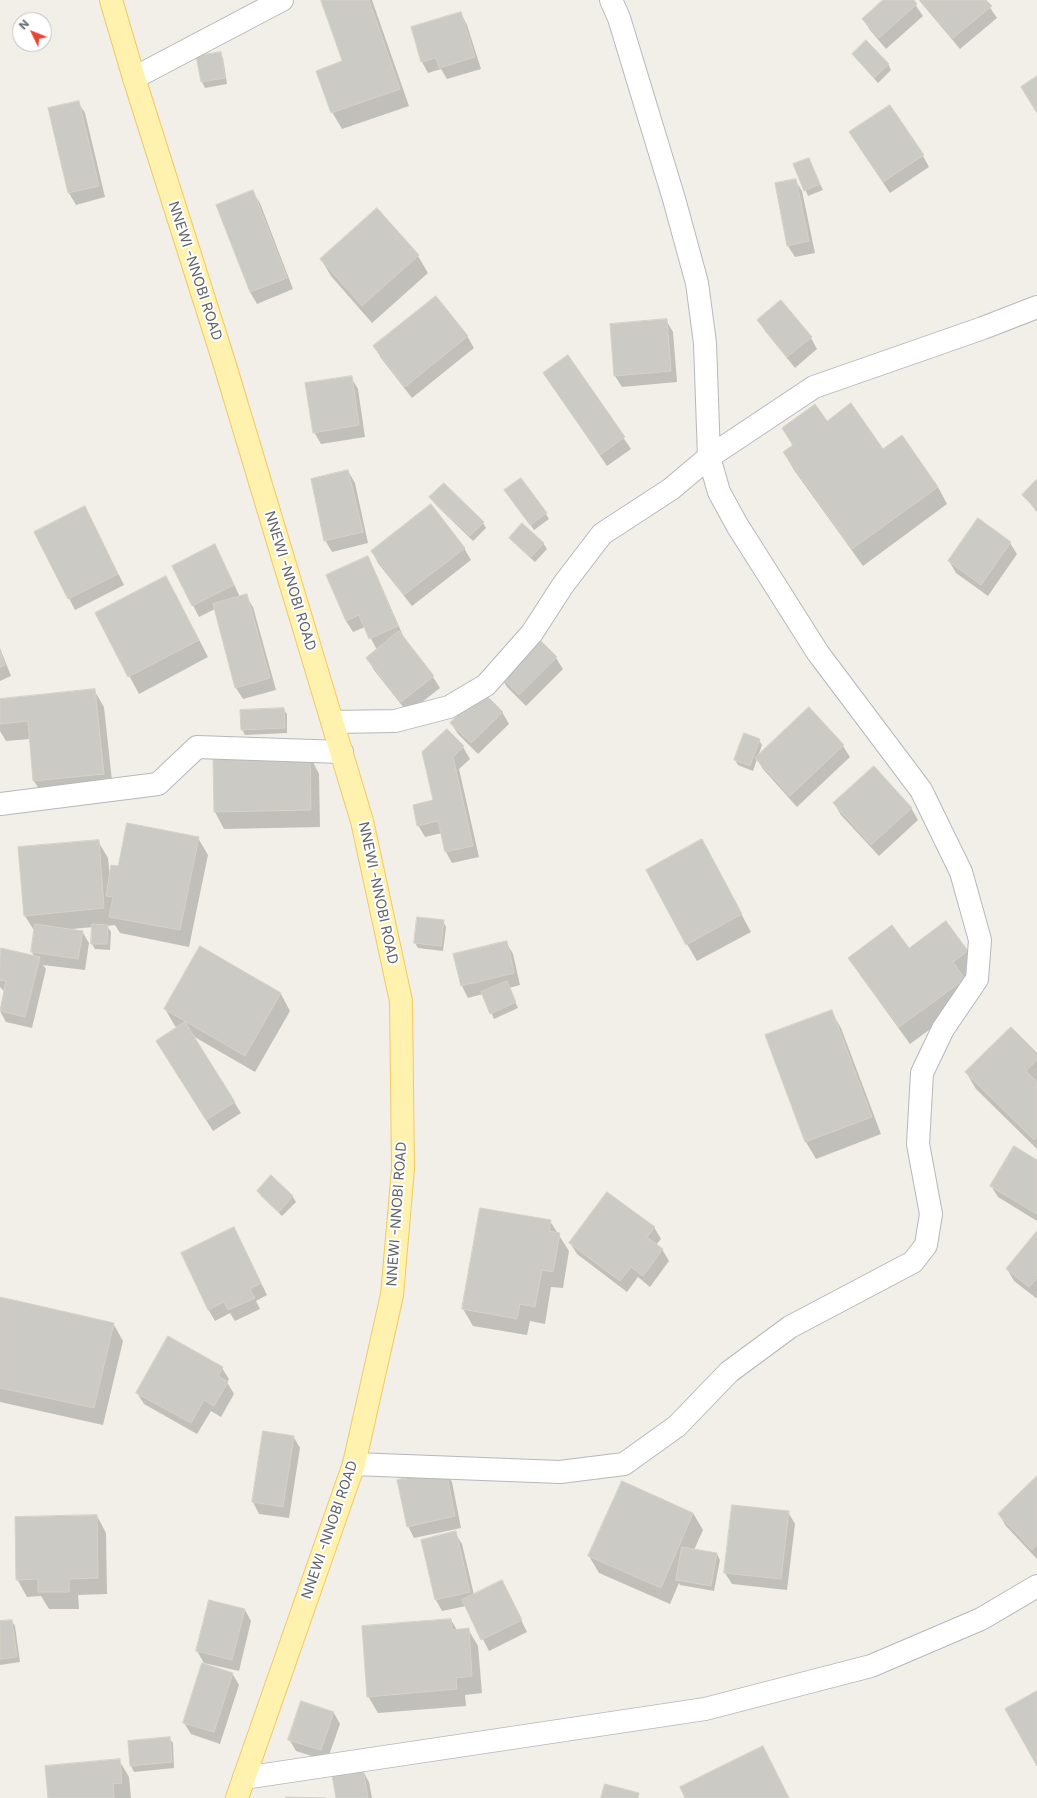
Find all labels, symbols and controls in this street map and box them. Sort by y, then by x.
north arrow [12,12,52,52]
text: N [16,17,32,32]
street label: NNEWI -NNOBI ROAD [165,199,225,343]
street label: NNEWI -NNOBI ROAD [261,509,319,653]
street label: NNEWI -NNOBI ROAD [355,820,401,966]
street label: NNEWI -NNOBI ROAD [384,1141,410,1287]
street label: NNEWI -NNOBI ROAD [298,1459,362,1601]

